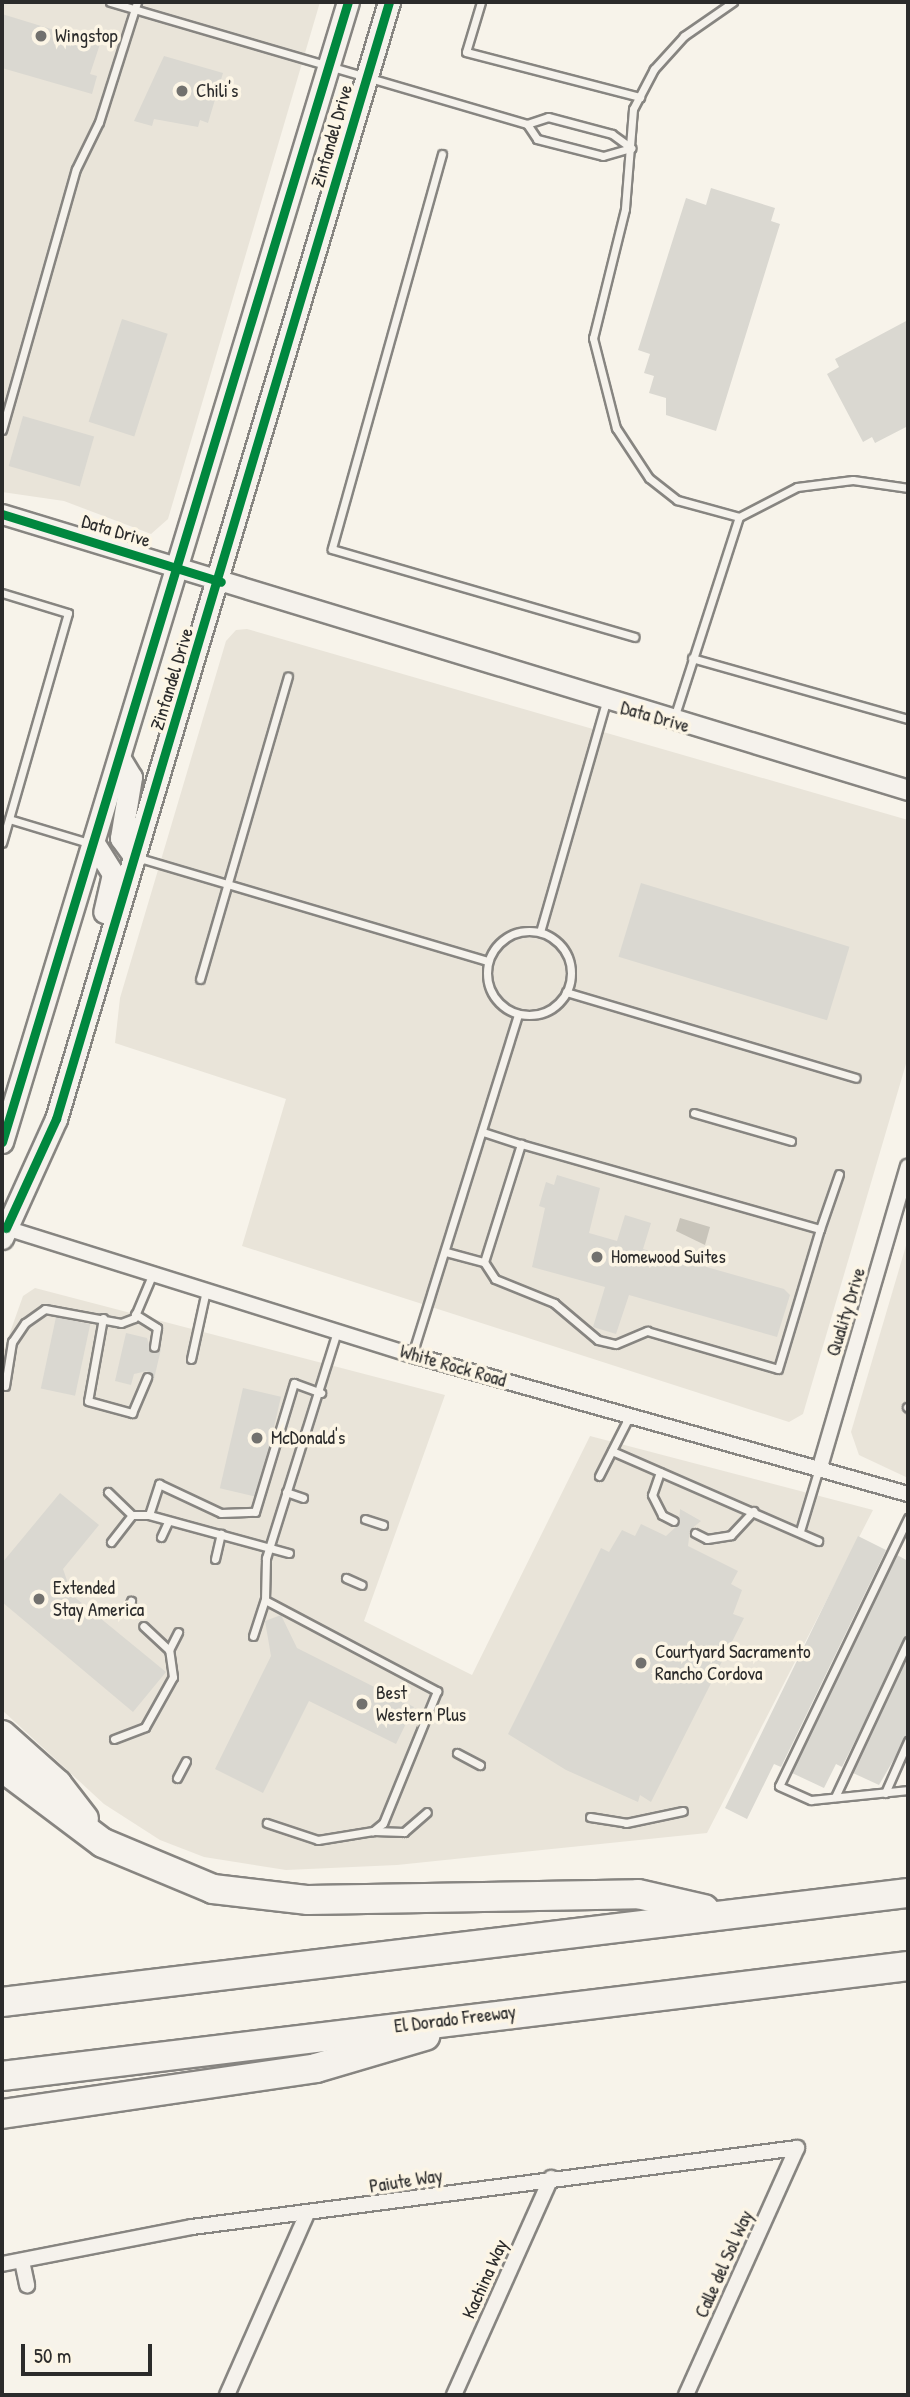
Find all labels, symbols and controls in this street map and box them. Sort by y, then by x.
place label: Wingstop [55,25,118,47]
marker: Wingstop [33,28,49,44]
place label: Chili's [196,80,238,102]
street label: Zinfandel Drive [307,82,357,190]
marker: Chili's [174,83,190,99]
street label: Data Drive [79,510,153,552]
street label: Zinfandel Drive [146,625,198,733]
street label: Data Drive [618,696,692,738]
place label: Homewood Suites [611,1246,726,1268]
marker: Homewood Suites [589,1249,605,1265]
street label: Quality Drive [822,1265,870,1359]
street label: White Rock Road [397,1340,509,1392]
place label: McDonald's [271,1427,345,1449]
marker: McDonald's [249,1430,265,1446]
place label: Extended Stay America [53,1577,144,1621]
marker: Extended Stay America [31,1591,47,1607]
place label: Courtyard Sacramento Rancho Cordova [655,1641,811,1685]
marker: Courtyard Sacramento Rancho Cordova [633,1655,649,1671]
place label: Best Western Plus [376,1682,466,1726]
marker: Best Western Plus [354,1696,370,1712]
street label: El Dorado Freeway [393,2000,517,2038]
street label: Paiute Way [368,2164,444,2198]
street label: Calle del Sol Way [690,2207,758,2321]
street label: Kachina Way [457,2236,513,2322]
scale bar [24,2330,156,2374]
text: 50 m [34,2341,71,2370]

